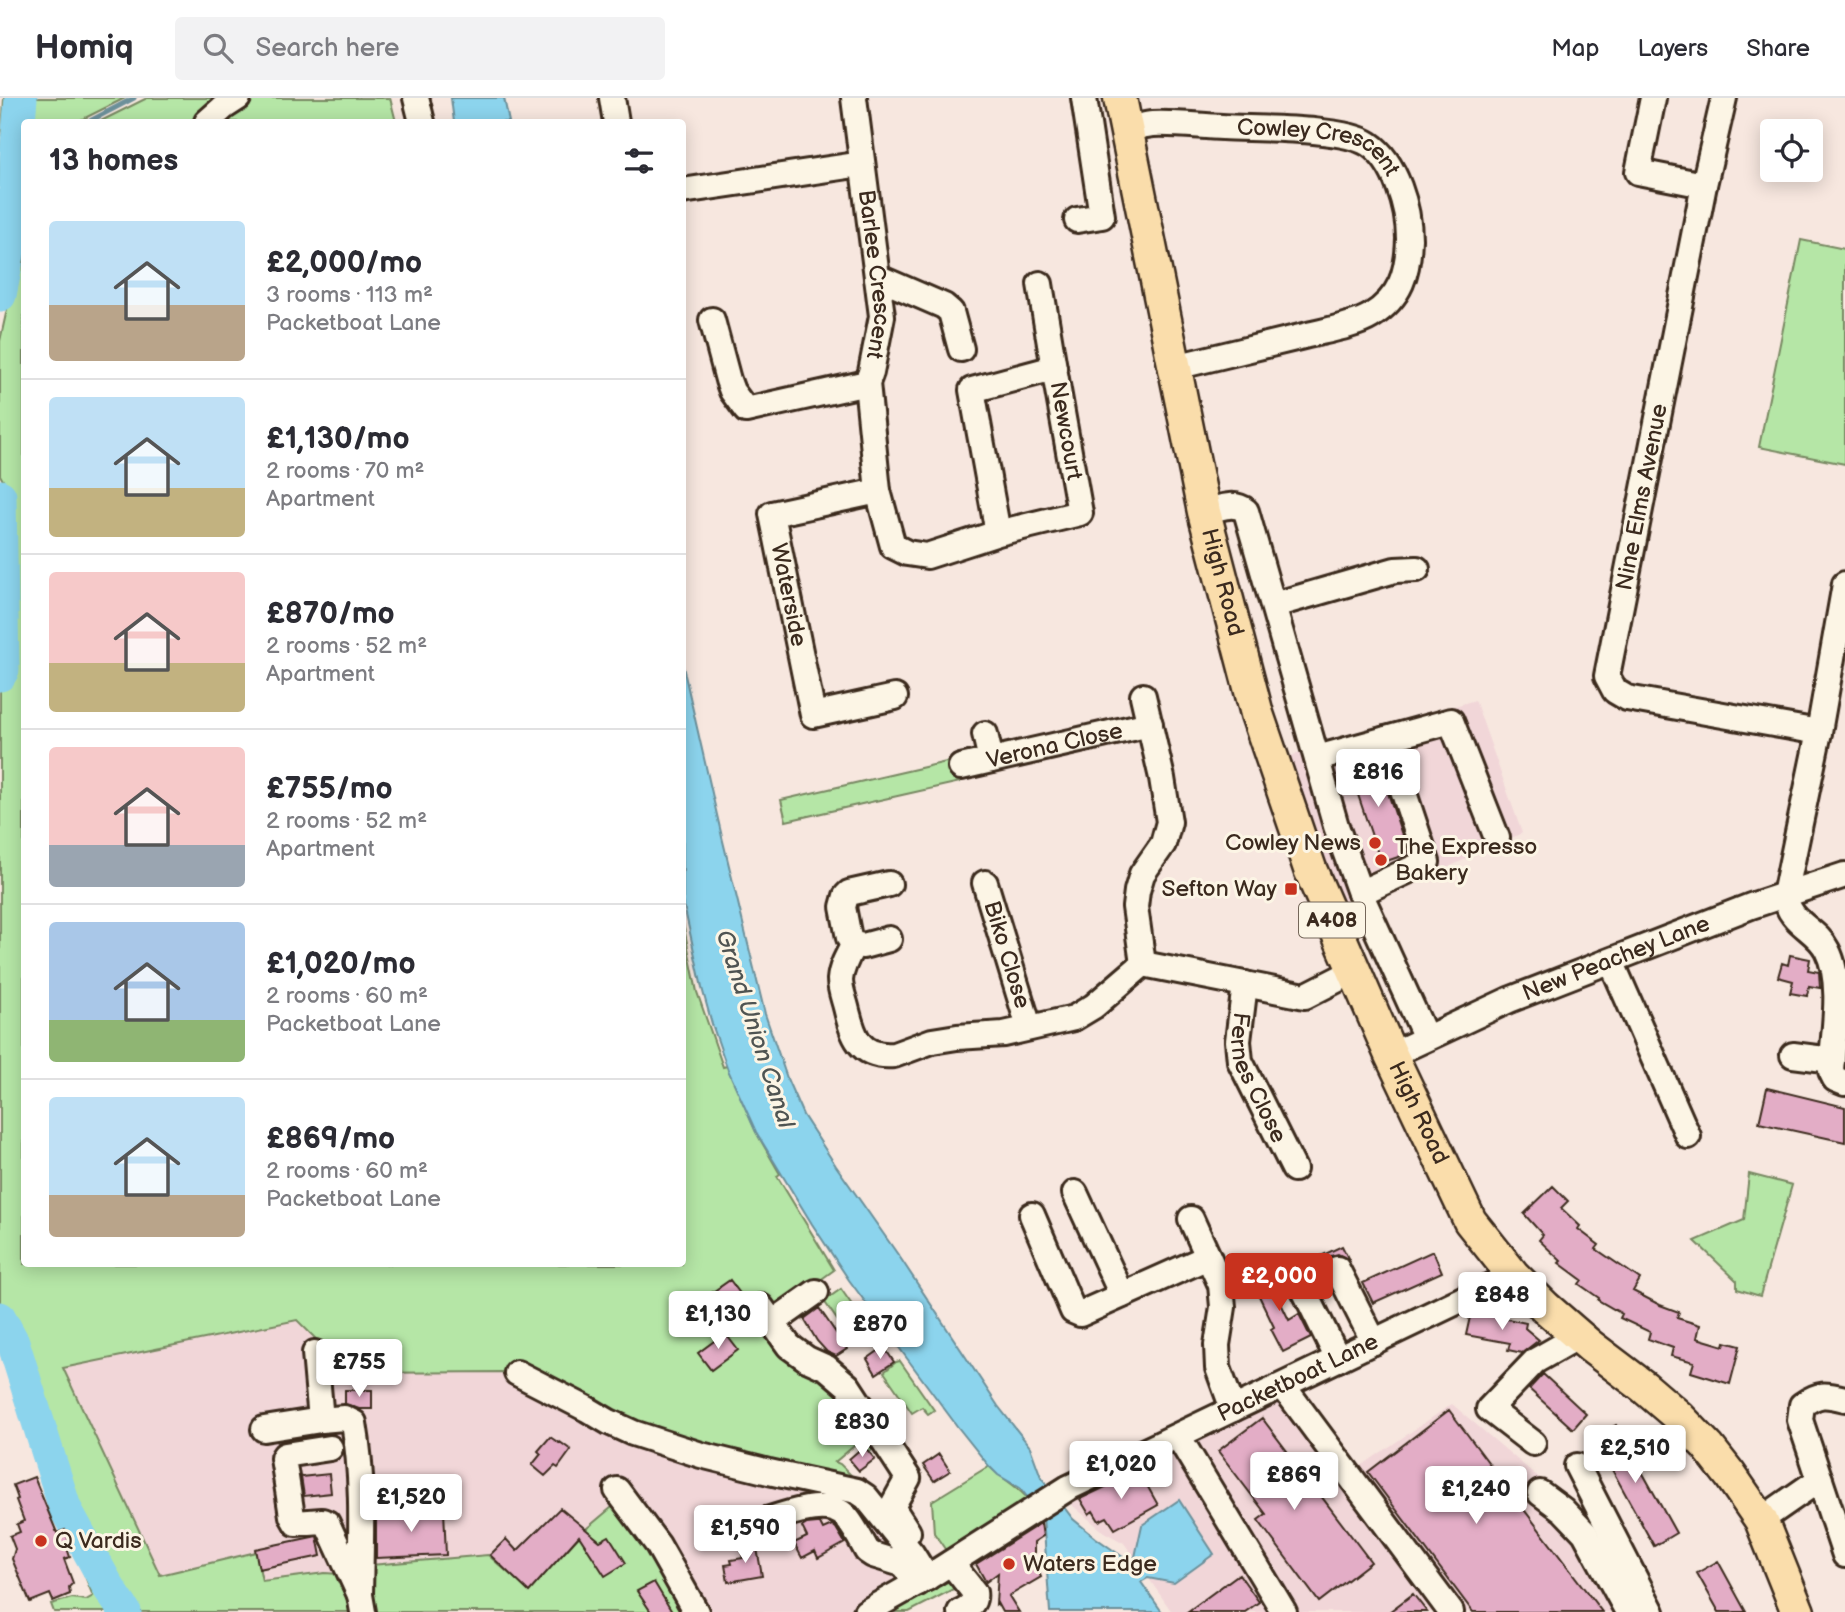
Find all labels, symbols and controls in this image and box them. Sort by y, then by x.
search box [175,17,665,80]
text: Homiq [35,28,133,68]
icon: search [199,29,237,67]
text: Search here [255,33,400,64]
text: Map [1551,34,1599,63]
text: Layers [1637,34,1708,63]
text: Share [1746,34,1810,63]
street label: Cowley Crescent [1236,114,1406,181]
map controls [1760,119,1823,182]
button: locate [1760,119,1823,182]
icon: filters [620,142,658,180]
text: 13 homes [49,143,178,179]
street label: Barlee Crescent [852,188,896,361]
text: £2,000/mo [266,245,422,281]
icon: home [105,249,189,333]
text: 3 rooms · 113 m² [266,281,433,309]
text: Packetboat Lane [266,309,441,337]
street label: Newcourt [1044,379,1088,483]
street label: Nine Elms Avenue [1610,401,1674,593]
text: £1,130/mo [266,421,410,457]
icon: home [105,425,189,509]
text: 2 rooms · 70 m² [266,457,425,485]
text: Apartment [266,485,375,513]
street label: High Road [1195,525,1250,639]
street label: Waterside [764,541,813,649]
text: £870/mo [266,596,395,632]
icon: home [105,600,189,684]
text: 2 rooms · 52 m² [266,632,427,660]
text: Apartment [266,660,375,688]
street label: Verona Close [984,717,1125,775]
pin: £816 [1337,750,1419,809]
text: £816 [1352,758,1404,786]
text: £755/mo [266,771,393,807]
icon: home [105,775,189,859]
text: 2 rooms · 52 m² [266,807,427,835]
place label: Cowley News [1225,829,1361,857]
place label: The Expresso Bakery [1395,833,1537,887]
text: Apartment [266,835,375,863]
marker: Cowley News [1367,835,1383,851]
marker: The Expresso Bakery [1373,852,1389,868]
place label: Sefton Way [1162,875,1278,903]
marker: Sefton Way [1283,881,1299,897]
street label: Biko Close [977,898,1036,1012]
road number: A408 [1299,902,1365,938]
street label: New Peachey Lane [1518,909,1714,1007]
water label: Grand Union Canal [709,926,801,1133]
text: £1,020/mo [266,946,416,982]
icon: home [105,950,189,1034]
text: 2 rooms · 60 m² [266,982,428,1010]
text: Packetboat Lane [266,1010,441,1038]
street label: Fernes Close [1224,1011,1293,1148]
street label: High Road [1382,1057,1455,1169]
text: £869/mo [266,1121,395,1157]
icon: home [105,1125,189,1209]
text: 2 rooms · 60 m² [266,1157,428,1185]
text: Packetboat Lane [266,1185,441,1213]
pin: £2,000 [1222,1254,1336,1313]
text: £2,000 [1241,1262,1317,1290]
pin: £848 [1461,1272,1543,1332]
text: £848 [1474,1281,1530,1309]
pin: £1,130 [661,1292,775,1351]
text: £1,130 [685,1300,751,1328]
pin: £870 [839,1302,921,1361]
text: £870 [852,1310,908,1338]
street label: Packetboat Lane [1213,1328,1383,1428]
pin: £755 [318,1340,400,1399]
text: £755 [332,1348,386,1376]
pin: £830 [821,1400,903,1459]
text: £830 [834,1408,890,1436]
pin: £2,510 [1578,1426,1692,1485]
text: £2,510 [1600,1434,1670,1462]
pin: £1,020 [1064,1442,1178,1501]
text: £1,020 [1085,1450,1157,1478]
pin: £869 [1253,1452,1335,1512]
text: £869 [1266,1461,1322,1489]
pin: £1,240 [1419,1466,1533,1526]
pin: £1,520 [354,1474,468,1534]
text: £1,240 [1441,1475,1511,1503]
text: £1,520 [376,1483,446,1511]
pin: £1,590 [688,1506,802,1565]
text: £1,590 [710,1514,780,1542]
place label: Q Vardis [55,1527,142,1555]
marker: Q Vardis [33,1533,49,1549]
place label: Waters Edge [1023,1550,1157,1578]
marker: Waters Edge [1001,1556,1017,1572]

